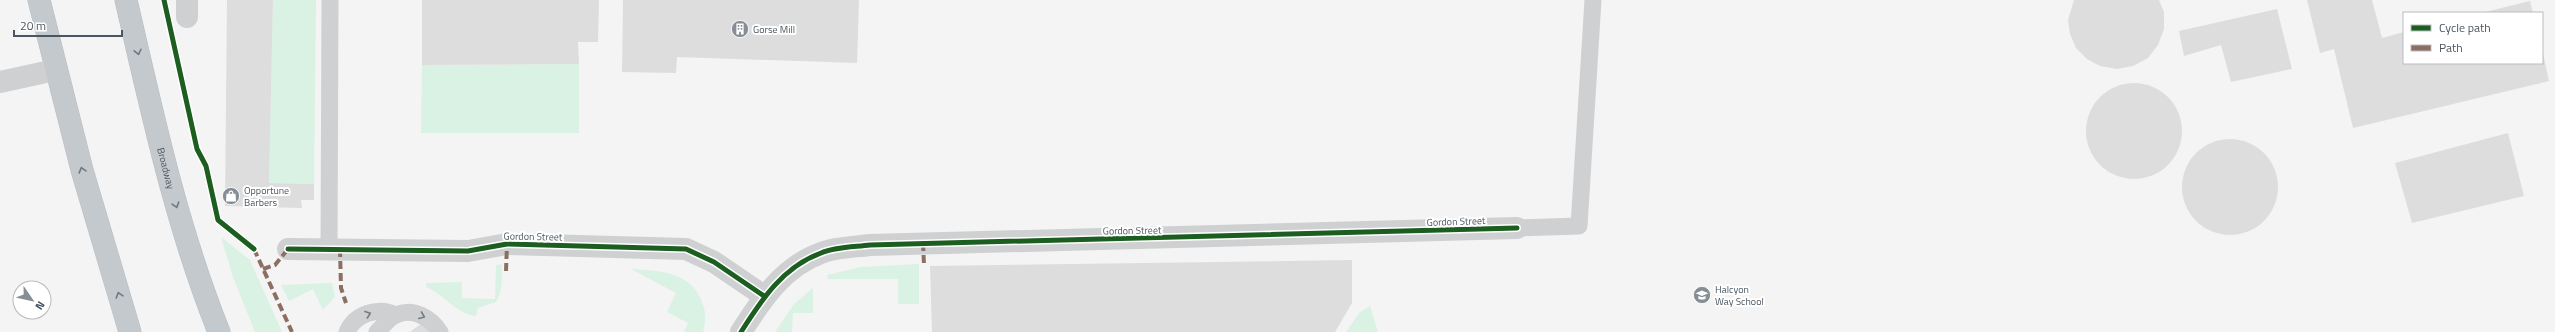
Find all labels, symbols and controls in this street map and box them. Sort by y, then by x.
scale bar [14,12,122,38]
legend [2403,12,2543,64]
text: 20 m [20,16,46,35]
text: Cycle path [2439,18,2491,37]
building icon: Gorse Mill [730,19,750,39]
place label: Gorse Mill [753,22,795,37]
text: Path [2439,38,2463,57]
one-way arrow [133,48,141,55]
street label: Broadway [153,146,179,191]
one-way arrow [78,167,87,174]
place label: Opportune Barbers [244,183,289,210]
shop icon: Opportune Barbers [221,186,241,206]
one-way arrow [171,201,180,208]
street label: Gordon Street [1426,213,1486,230]
street label: Gordon Street [1103,222,1162,239]
street label: Gordon Street [504,228,563,245]
north arrow [12,280,52,320]
place label: Halcyon Way School [1715,282,1764,309]
school or university icon: Halcyon Way School [1692,285,1712,305]
one-way arrow [115,291,124,298]
text: N [32,298,49,313]
one-way arrow [365,310,372,319]
one-way arrow [417,311,425,319]

